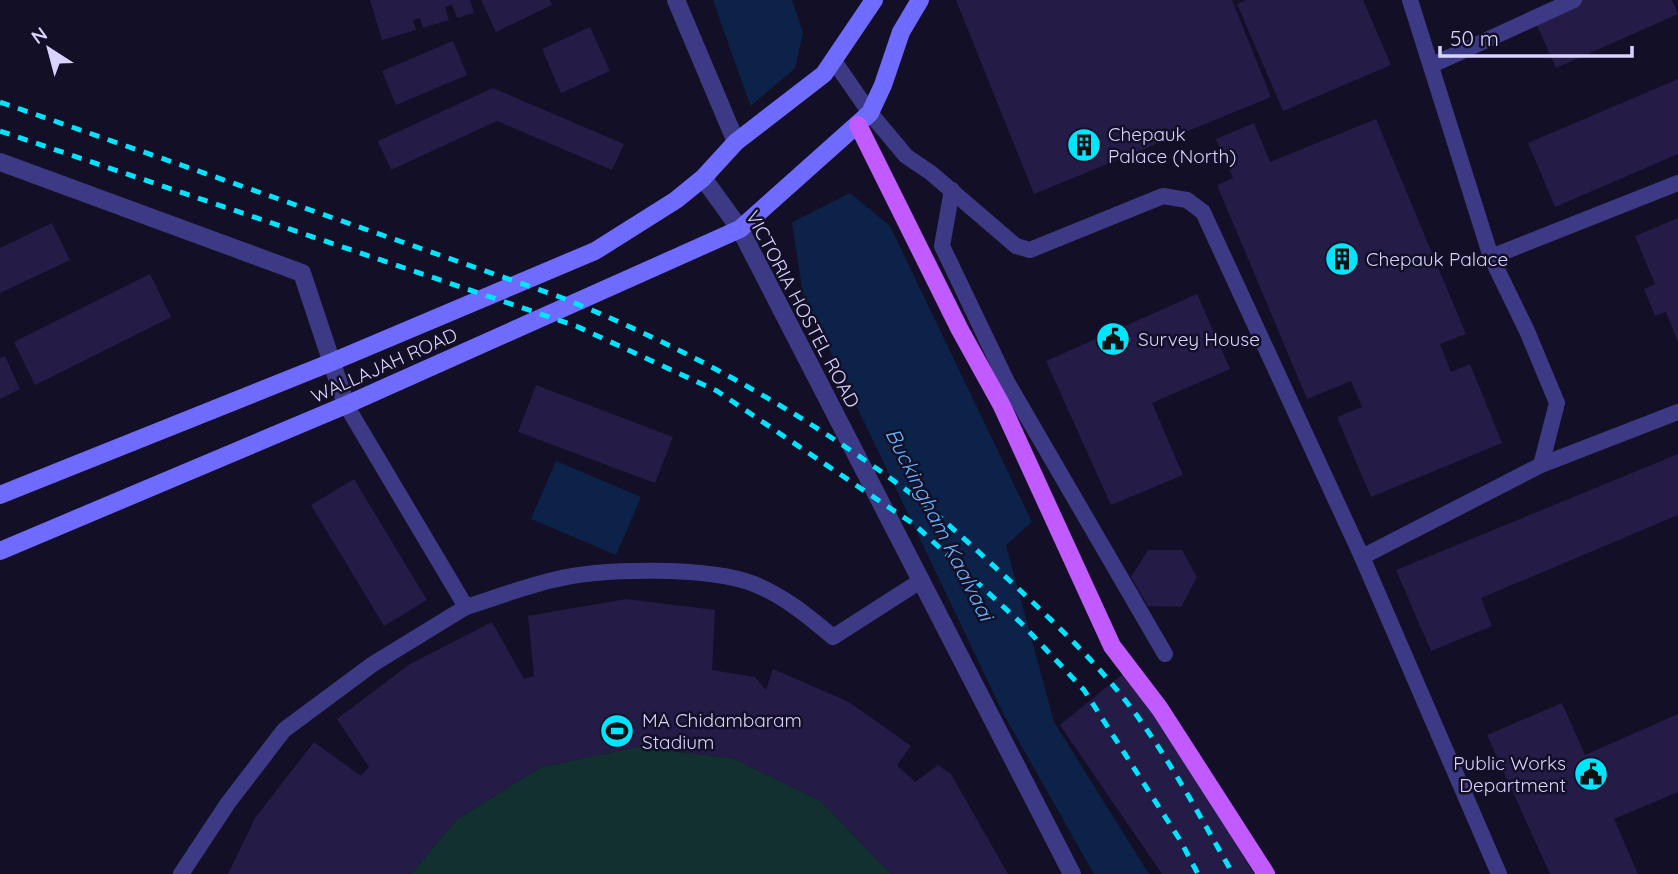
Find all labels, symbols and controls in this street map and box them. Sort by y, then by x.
north arrow [14,14,84,84]
scale bar [1440,14,1632,58]
text: N [26,21,52,49]
text: 50 m [1450,25,1499,51]
place label: Chepauk Palace (North) [1108,122,1236,168]
building icon: Chepauk Palace (North) [1065,126,1103,164]
street label: VICTORIA HOSTEL ROAD [741,206,865,412]
building icon: Chepauk Palace [1323,240,1361,278]
place label: Chepauk Palace [1366,247,1508,271]
public building icon: Survey House [1094,320,1132,358]
street label: WALLAJAH ROAD [307,322,461,408]
place label: Survey House [1138,327,1260,351]
water label: Buckingham Kaalvaai [880,423,1001,627]
place label: MA Chidambaram Stadium [642,708,802,754]
sports icon: MA Chidambaram Stadium [598,712,636,750]
place label: Public Works Department [1453,751,1566,797]
public building icon: Public Works Department [1572,755,1610,793]

